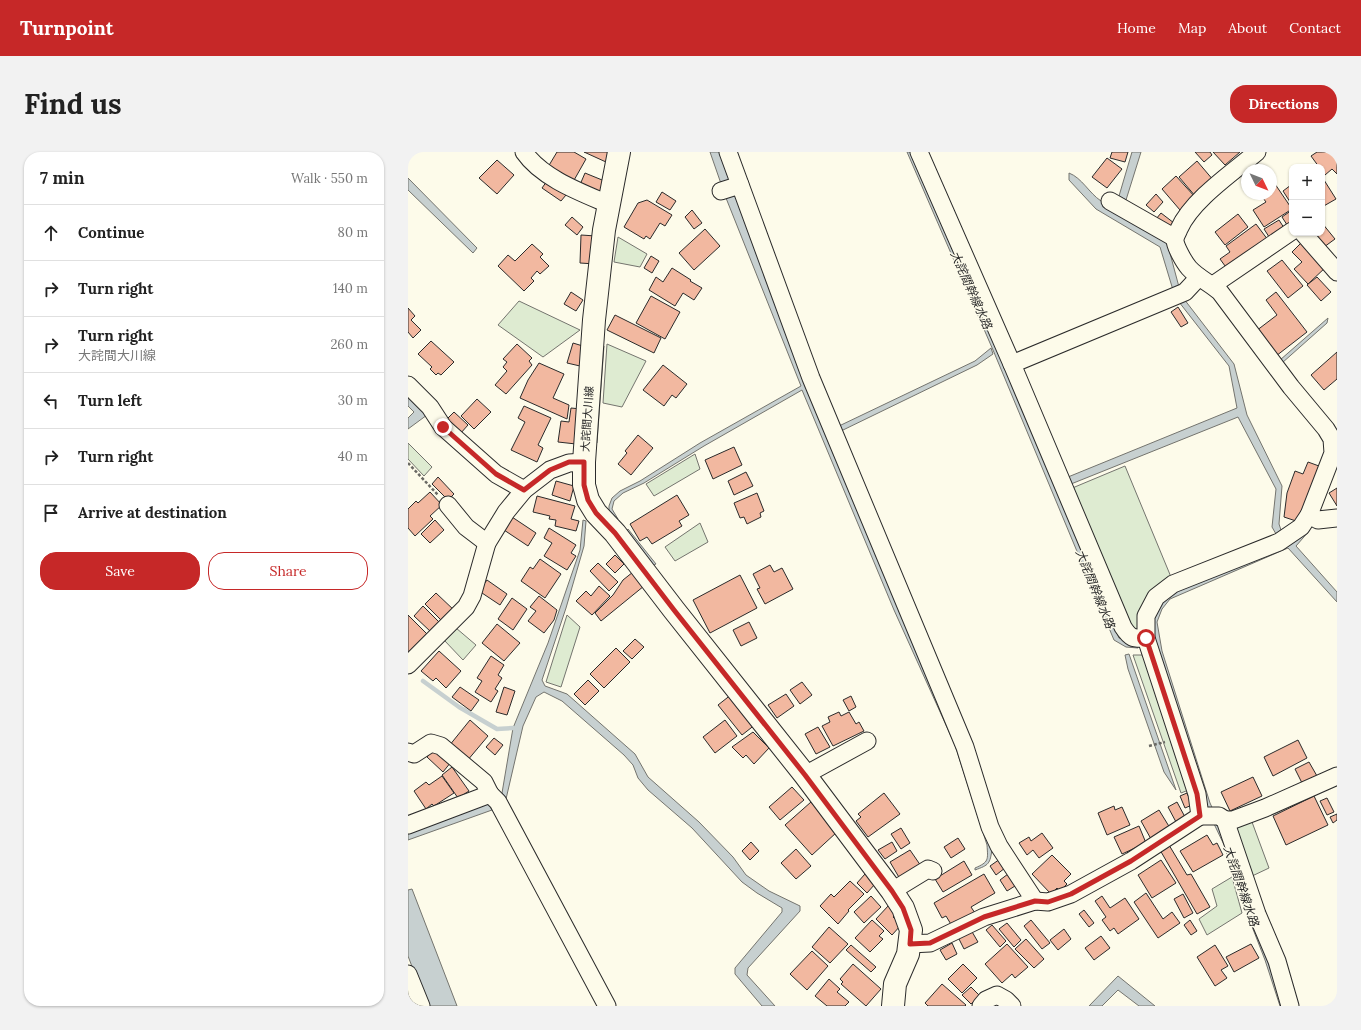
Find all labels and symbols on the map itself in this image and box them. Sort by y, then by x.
north arrow [1241,164,1277,200]
water label: 大詫間幹線水路 [948,248,996,332]
street label: 大詫間大川線 [578,386,596,452]
route end [434,418,452,436]
water label: 大詫間幹線水路 [1073,547,1119,631]
route start [1137,629,1155,647]
water label: 大詫間幹線水路 [1221,844,1263,929]

